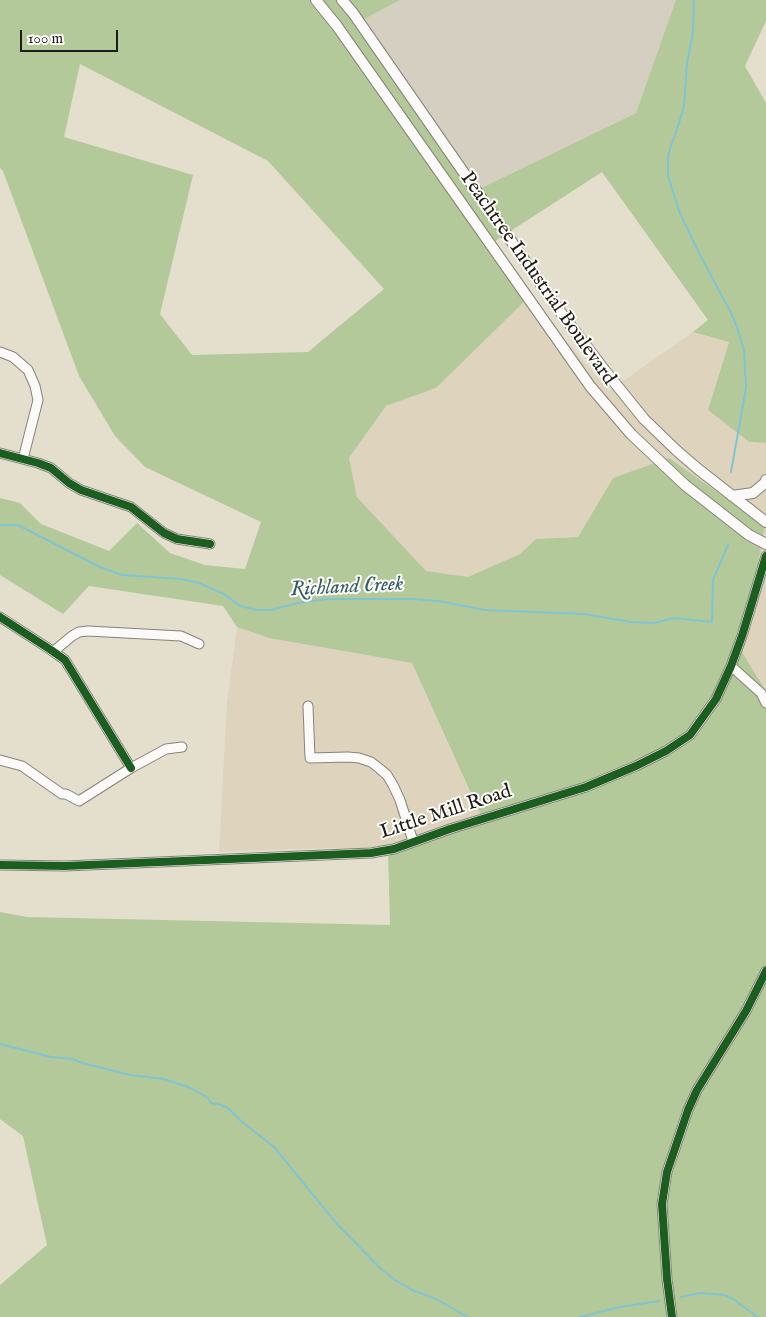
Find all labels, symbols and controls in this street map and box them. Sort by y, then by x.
scale bar [22,20,120,52]
text: 100 m [28,29,63,48]
street label: Peachtree Industrial Boulevard [454,168,620,390]
water label: Richland Creek [290,572,404,604]
street label: Little Mill Road [377,780,515,846]

